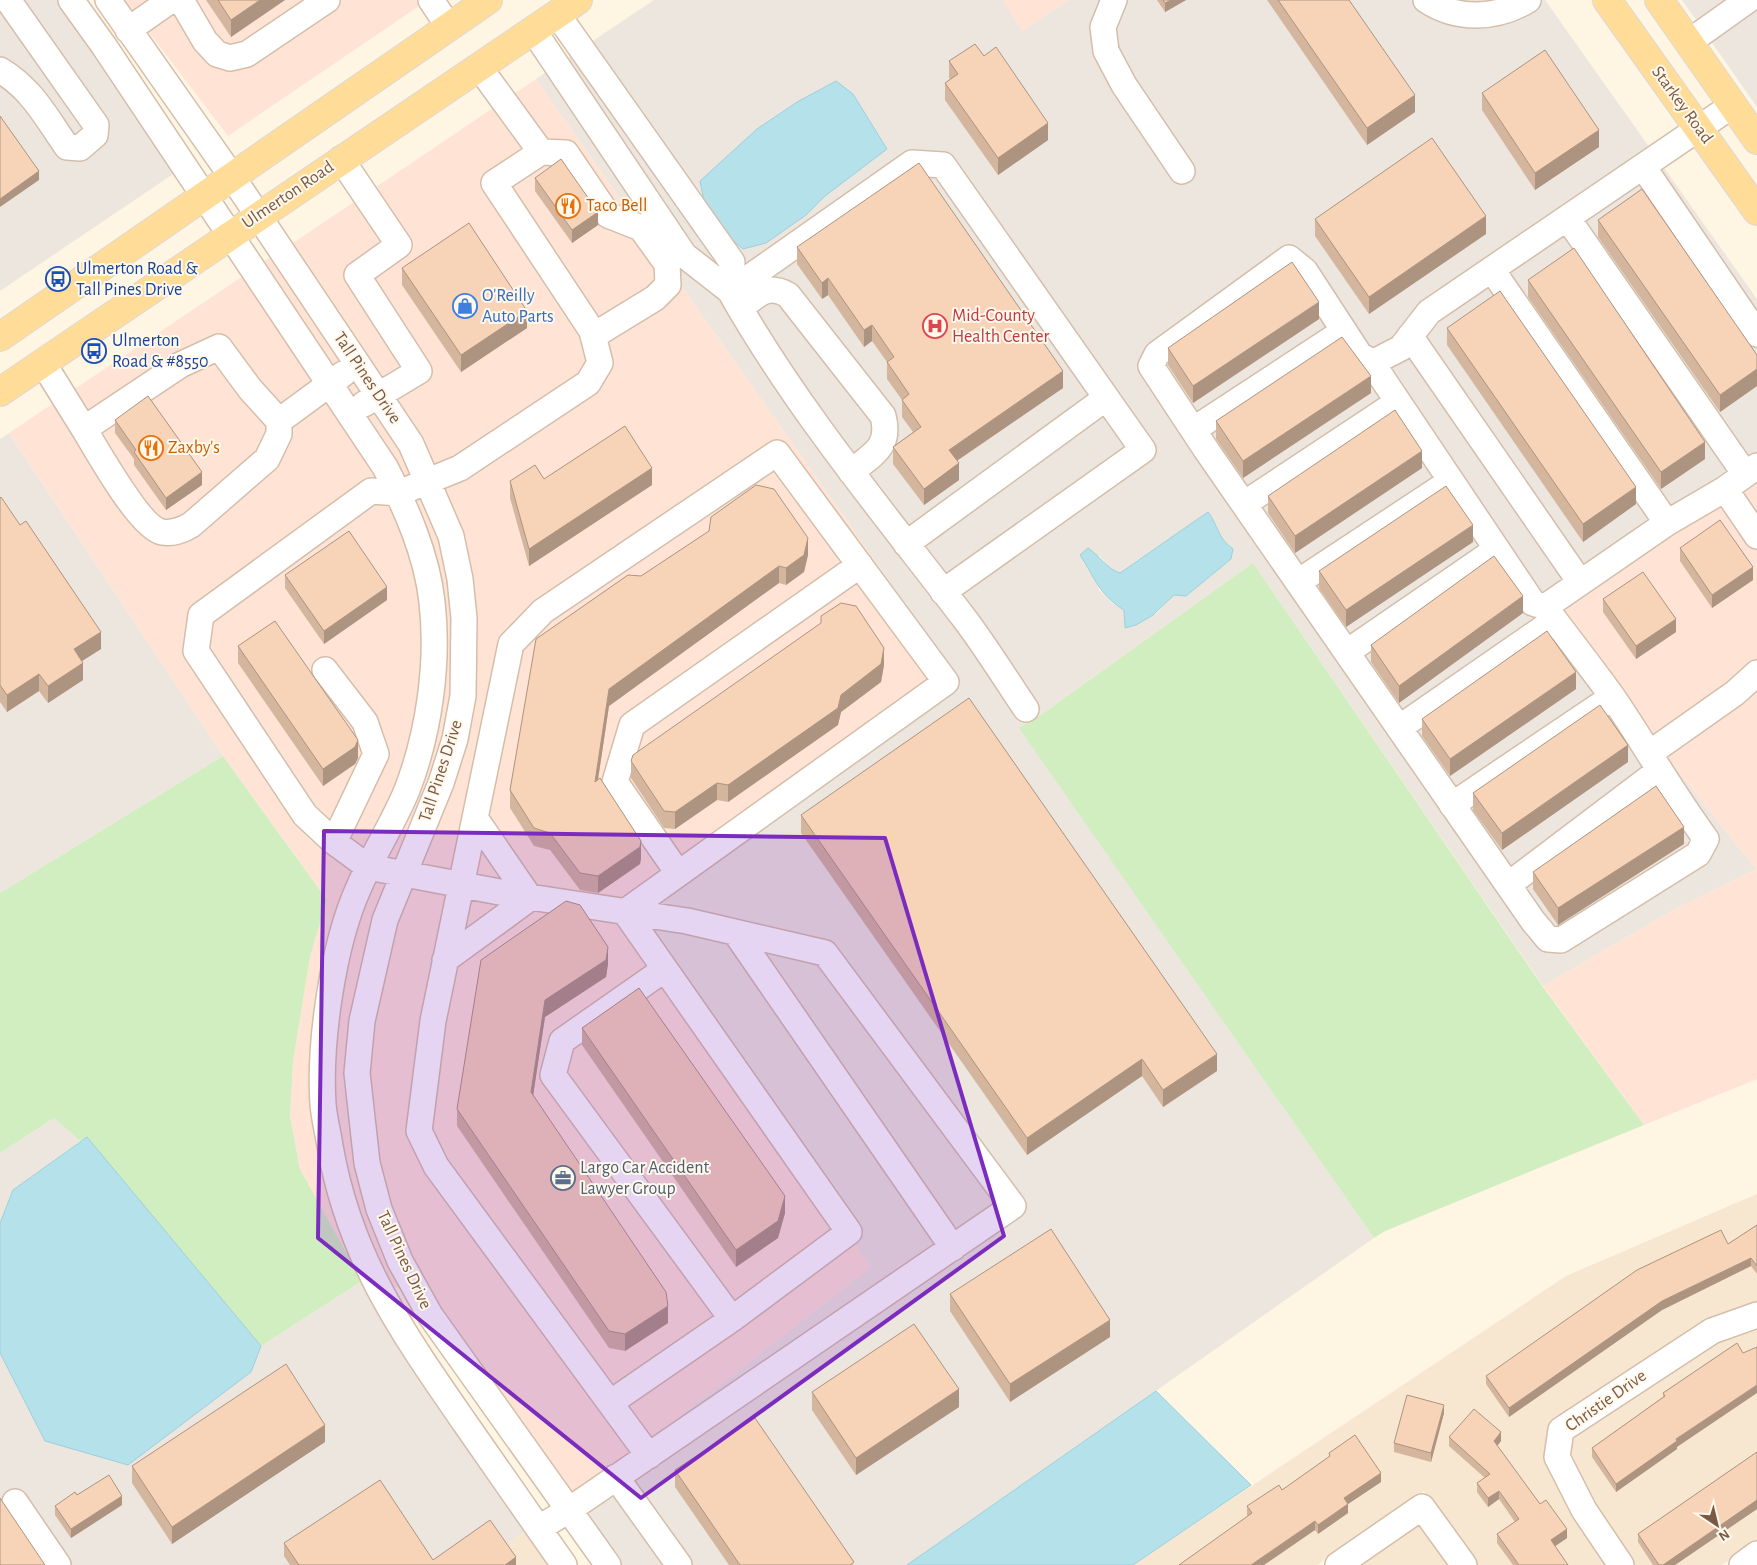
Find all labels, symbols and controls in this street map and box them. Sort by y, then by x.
street label: Starkey Road [1648,63,1716,147]
street label: Ulmerton Road [239,158,337,232]
restaurant icon: Taco Bell [555,193,581,219]
place label: Taco Bell [586,197,647,215]
place label: Ulmerton Road & Tall Pines Drive [76,260,198,299]
bus stop icon: Ulmerton Road & Tall Pines Drive [45,266,71,292]
place label: O'Reilly Auto Parts [482,287,554,326]
shop icon: O'Reilly Auto Parts [452,293,478,319]
place label: Mid-County Health Center [952,307,1049,346]
hospital icon: Mid-County Health Center [922,313,948,339]
street label: Tall Pines Drive [330,329,404,427]
place label: Ulmerton Road & #8550 [112,332,209,371]
bus stop icon: Ulmerton Road & #8550 [81,338,107,364]
restaurant icon: Zaxby's [138,435,164,461]
place label: Zaxby's [168,439,220,457]
street label: Tall Pines Drive [416,718,466,824]
place label: Largo Car Accident Lawyer Group [580,1159,709,1198]
office icon: Largo Car Accident Lawyer Group [550,1165,576,1191]
street label: Tall Pines Drive [373,1208,435,1312]
street label: Christie Drive [1562,1367,1650,1435]
north arrow [1692,1500,1742,1550]
text: N [1716,1526,1732,1543]

